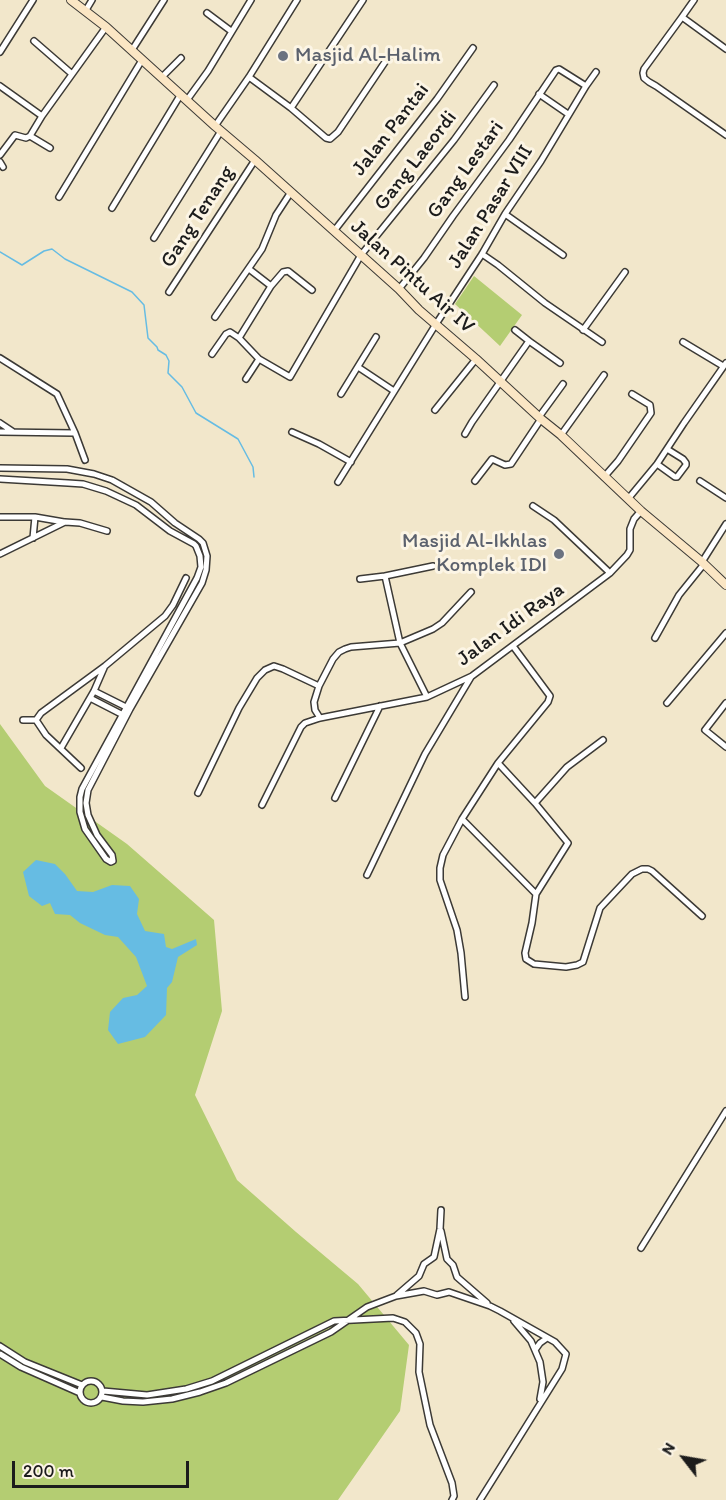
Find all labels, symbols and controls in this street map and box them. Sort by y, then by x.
place label: Masjid Al-Halim [295,43,441,69]
marker: Masjid Al-Halim [276,49,290,63]
street label: Jalan Pantai [347,79,435,181]
street label: Gang Laeordi [369,106,463,216]
street label: Gang Lestari [422,116,510,224]
street label: Jalan Pasar VIII [443,141,539,273]
street label: Gang Tenang [156,161,240,273]
street label: Jalan Pintu Air IV [345,215,479,339]
place label: Masjid Al-Ikhlas Komplek IDI [402,529,547,579]
marker: Masjid Al-Ikhlas Komplek IDI [552,547,566,561]
street label: Jalan Idi Raya [453,578,569,672]
north arrow [654,1428,714,1488]
text: N [657,1439,679,1458]
scale bar [15,1449,192,1487]
text: 200 m [23,1460,74,1482]

